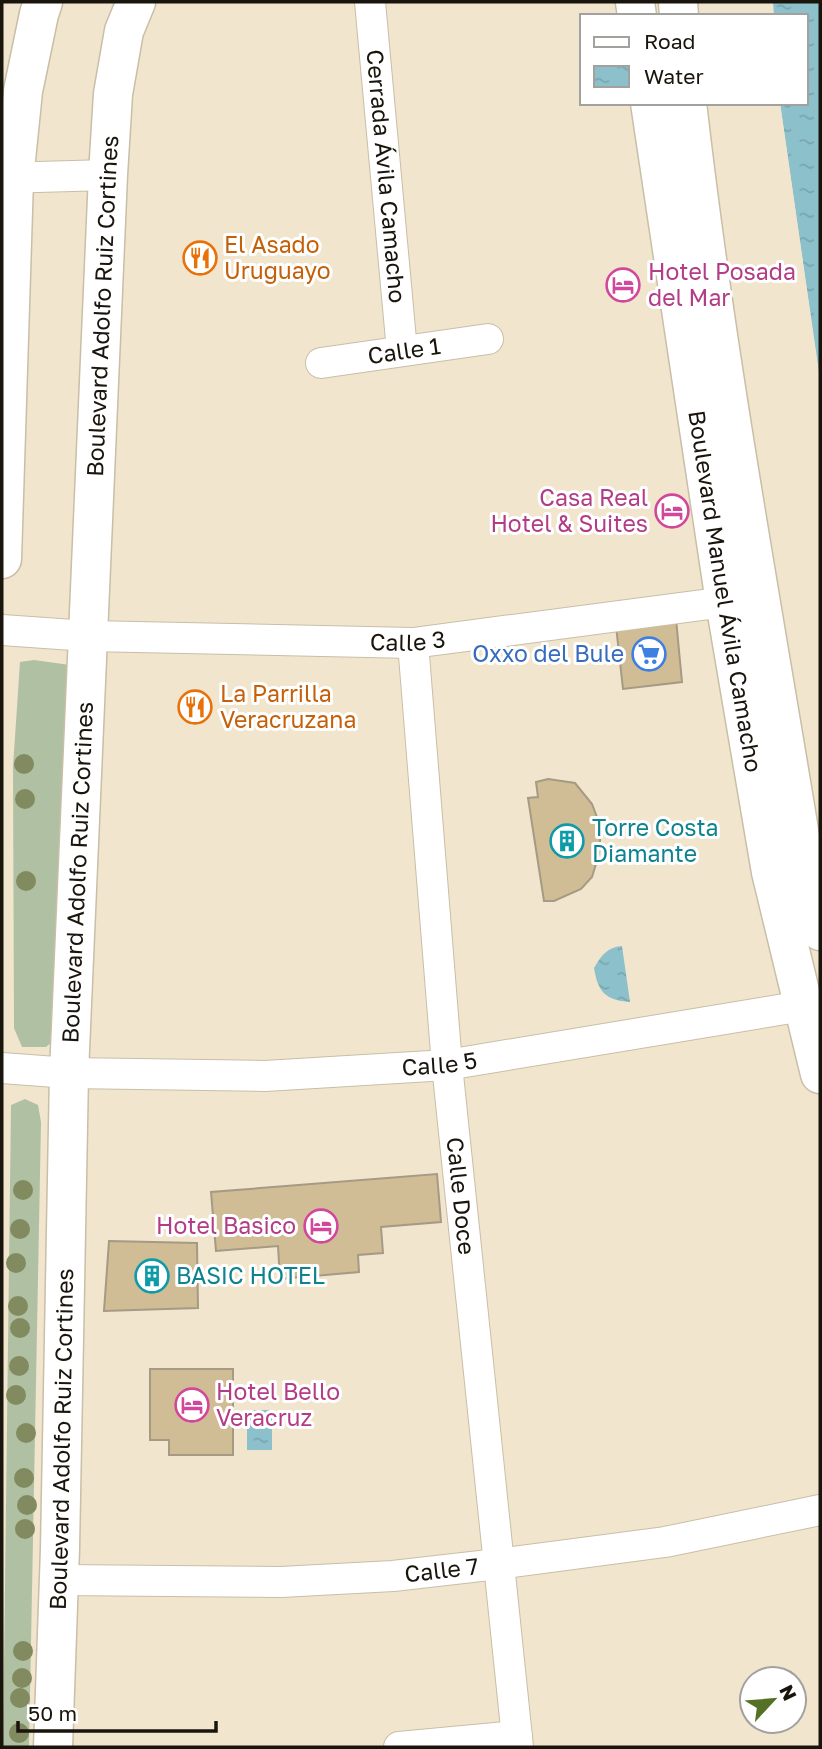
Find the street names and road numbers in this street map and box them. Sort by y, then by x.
street label: Cerrada Ávila Camacho [361,48,413,304]
street label: Boulevard Adolfo Ruiz Cortines [80,134,123,477]
street label: Calle 1 [366,331,442,369]
street label: Boulevard Manuel Ávila Camacho [683,408,769,774]
street label: Calle 3 [370,624,447,656]
street label: Boulevard Adolfo Ruiz Cortines [55,701,98,1044]
street label: Calle 5 [401,1045,479,1081]
street label: Calle Doce [442,1136,482,1256]
street label: Boulevard Adolfo Ruiz Cortines [43,1268,78,1610]
street label: Calle 7 [403,1551,480,1588]

